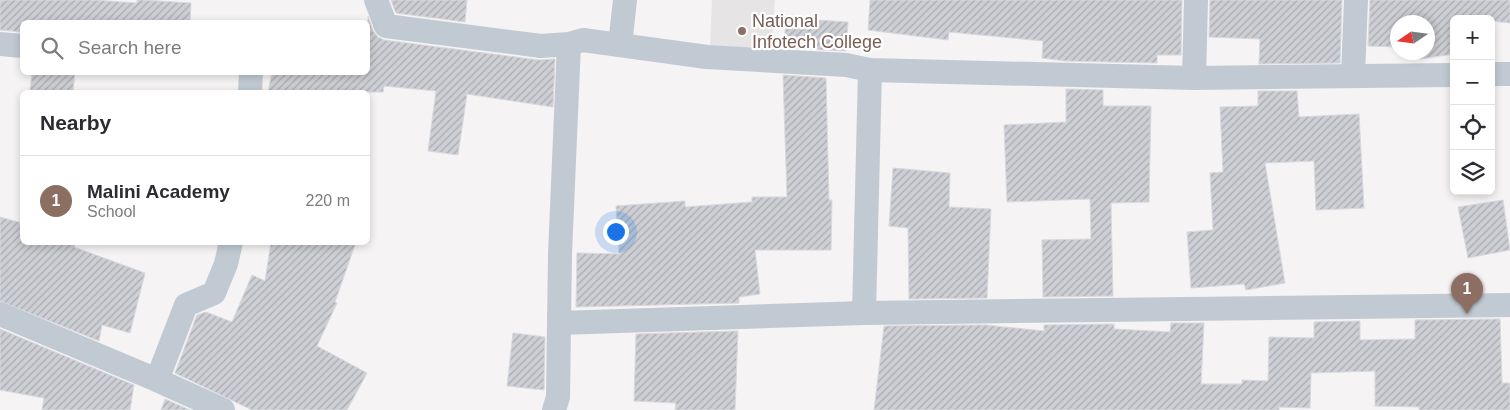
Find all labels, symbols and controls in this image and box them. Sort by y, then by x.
place label: National Infotech College [752,11,882,52]
north arrow [1390,15,1435,60]
map controls [1450,15,1495,195]
button: + [1450,15,1495,60]
search box [20,20,370,75]
marker: National Infotech College [736,25,748,37]
icon: search [38,34,66,62]
text: Search here [78,37,182,58]
button: − [1450,60,1495,105]
button: locate [1450,105,1495,150]
text: Nearby [40,111,111,134]
button: layers [1450,150,1495,195]
text: Malini Academy [87,181,230,202]
text: 1 [52,192,60,209]
text: 220 m [306,192,350,209]
text: School [87,203,136,220]
your location [603,219,629,245]
pin: 1 [1451,273,1483,314]

